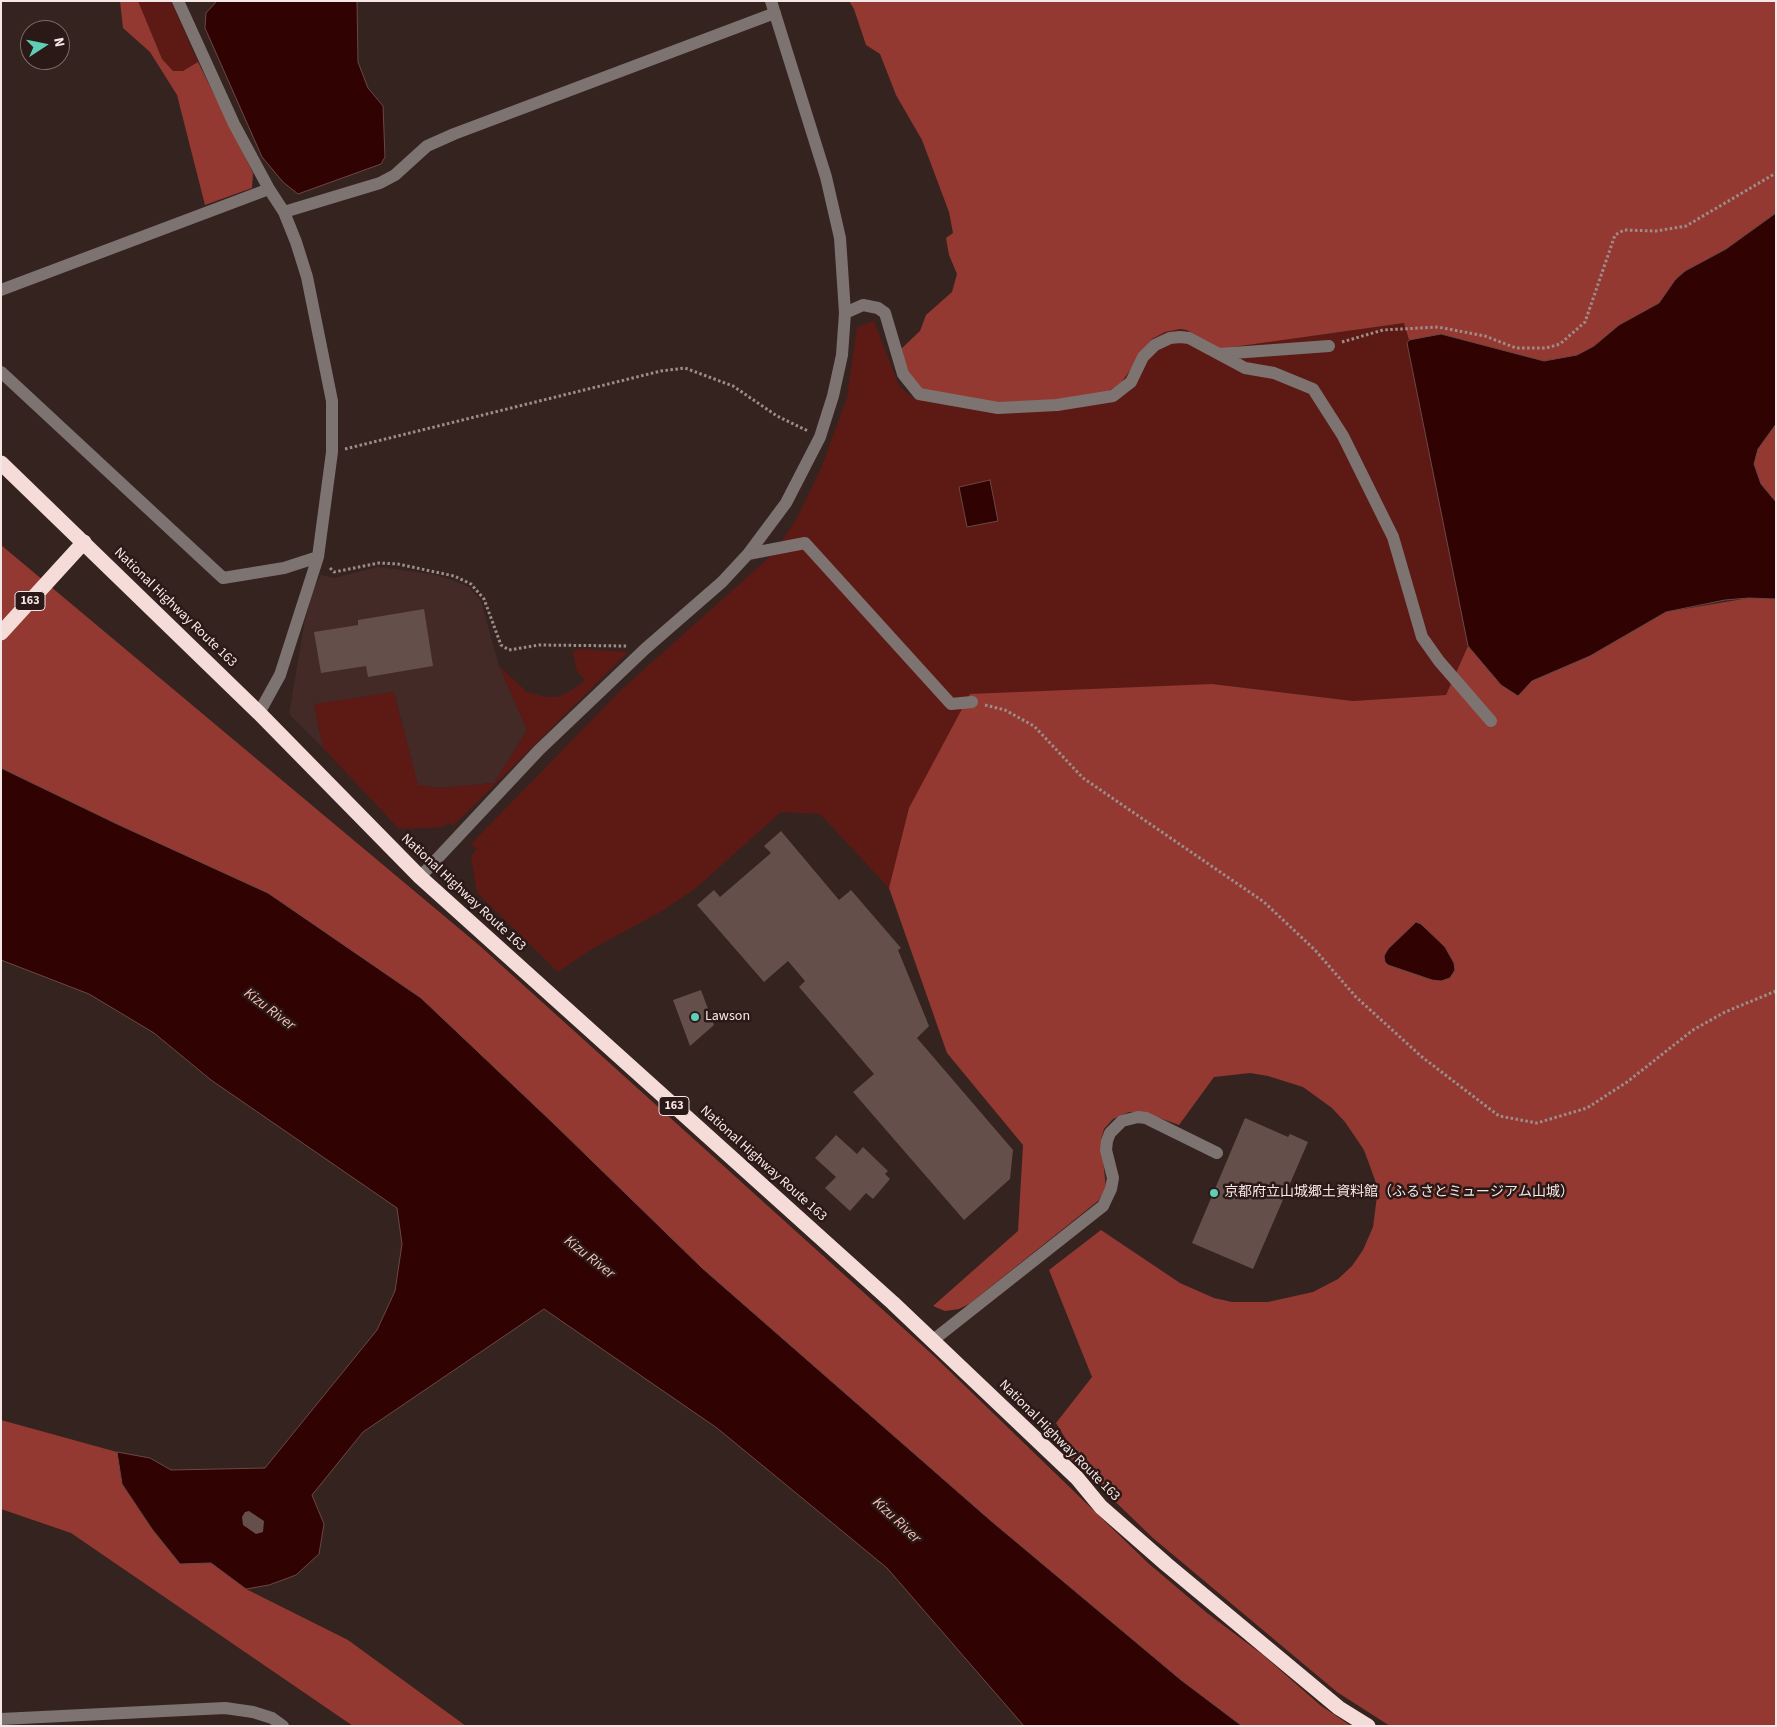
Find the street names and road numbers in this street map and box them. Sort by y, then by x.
street label: National Highway Route 163 [110,545,240,671]
road number: 163 [15,592,45,610]
street label: National Highway Route 163 [397,831,529,955]
road number: 163 [659,1096,689,1116]
street label: National Highway Route 163 [696,1103,830,1225]
street label: National Highway Route 163 [995,1377,1123,1505]

